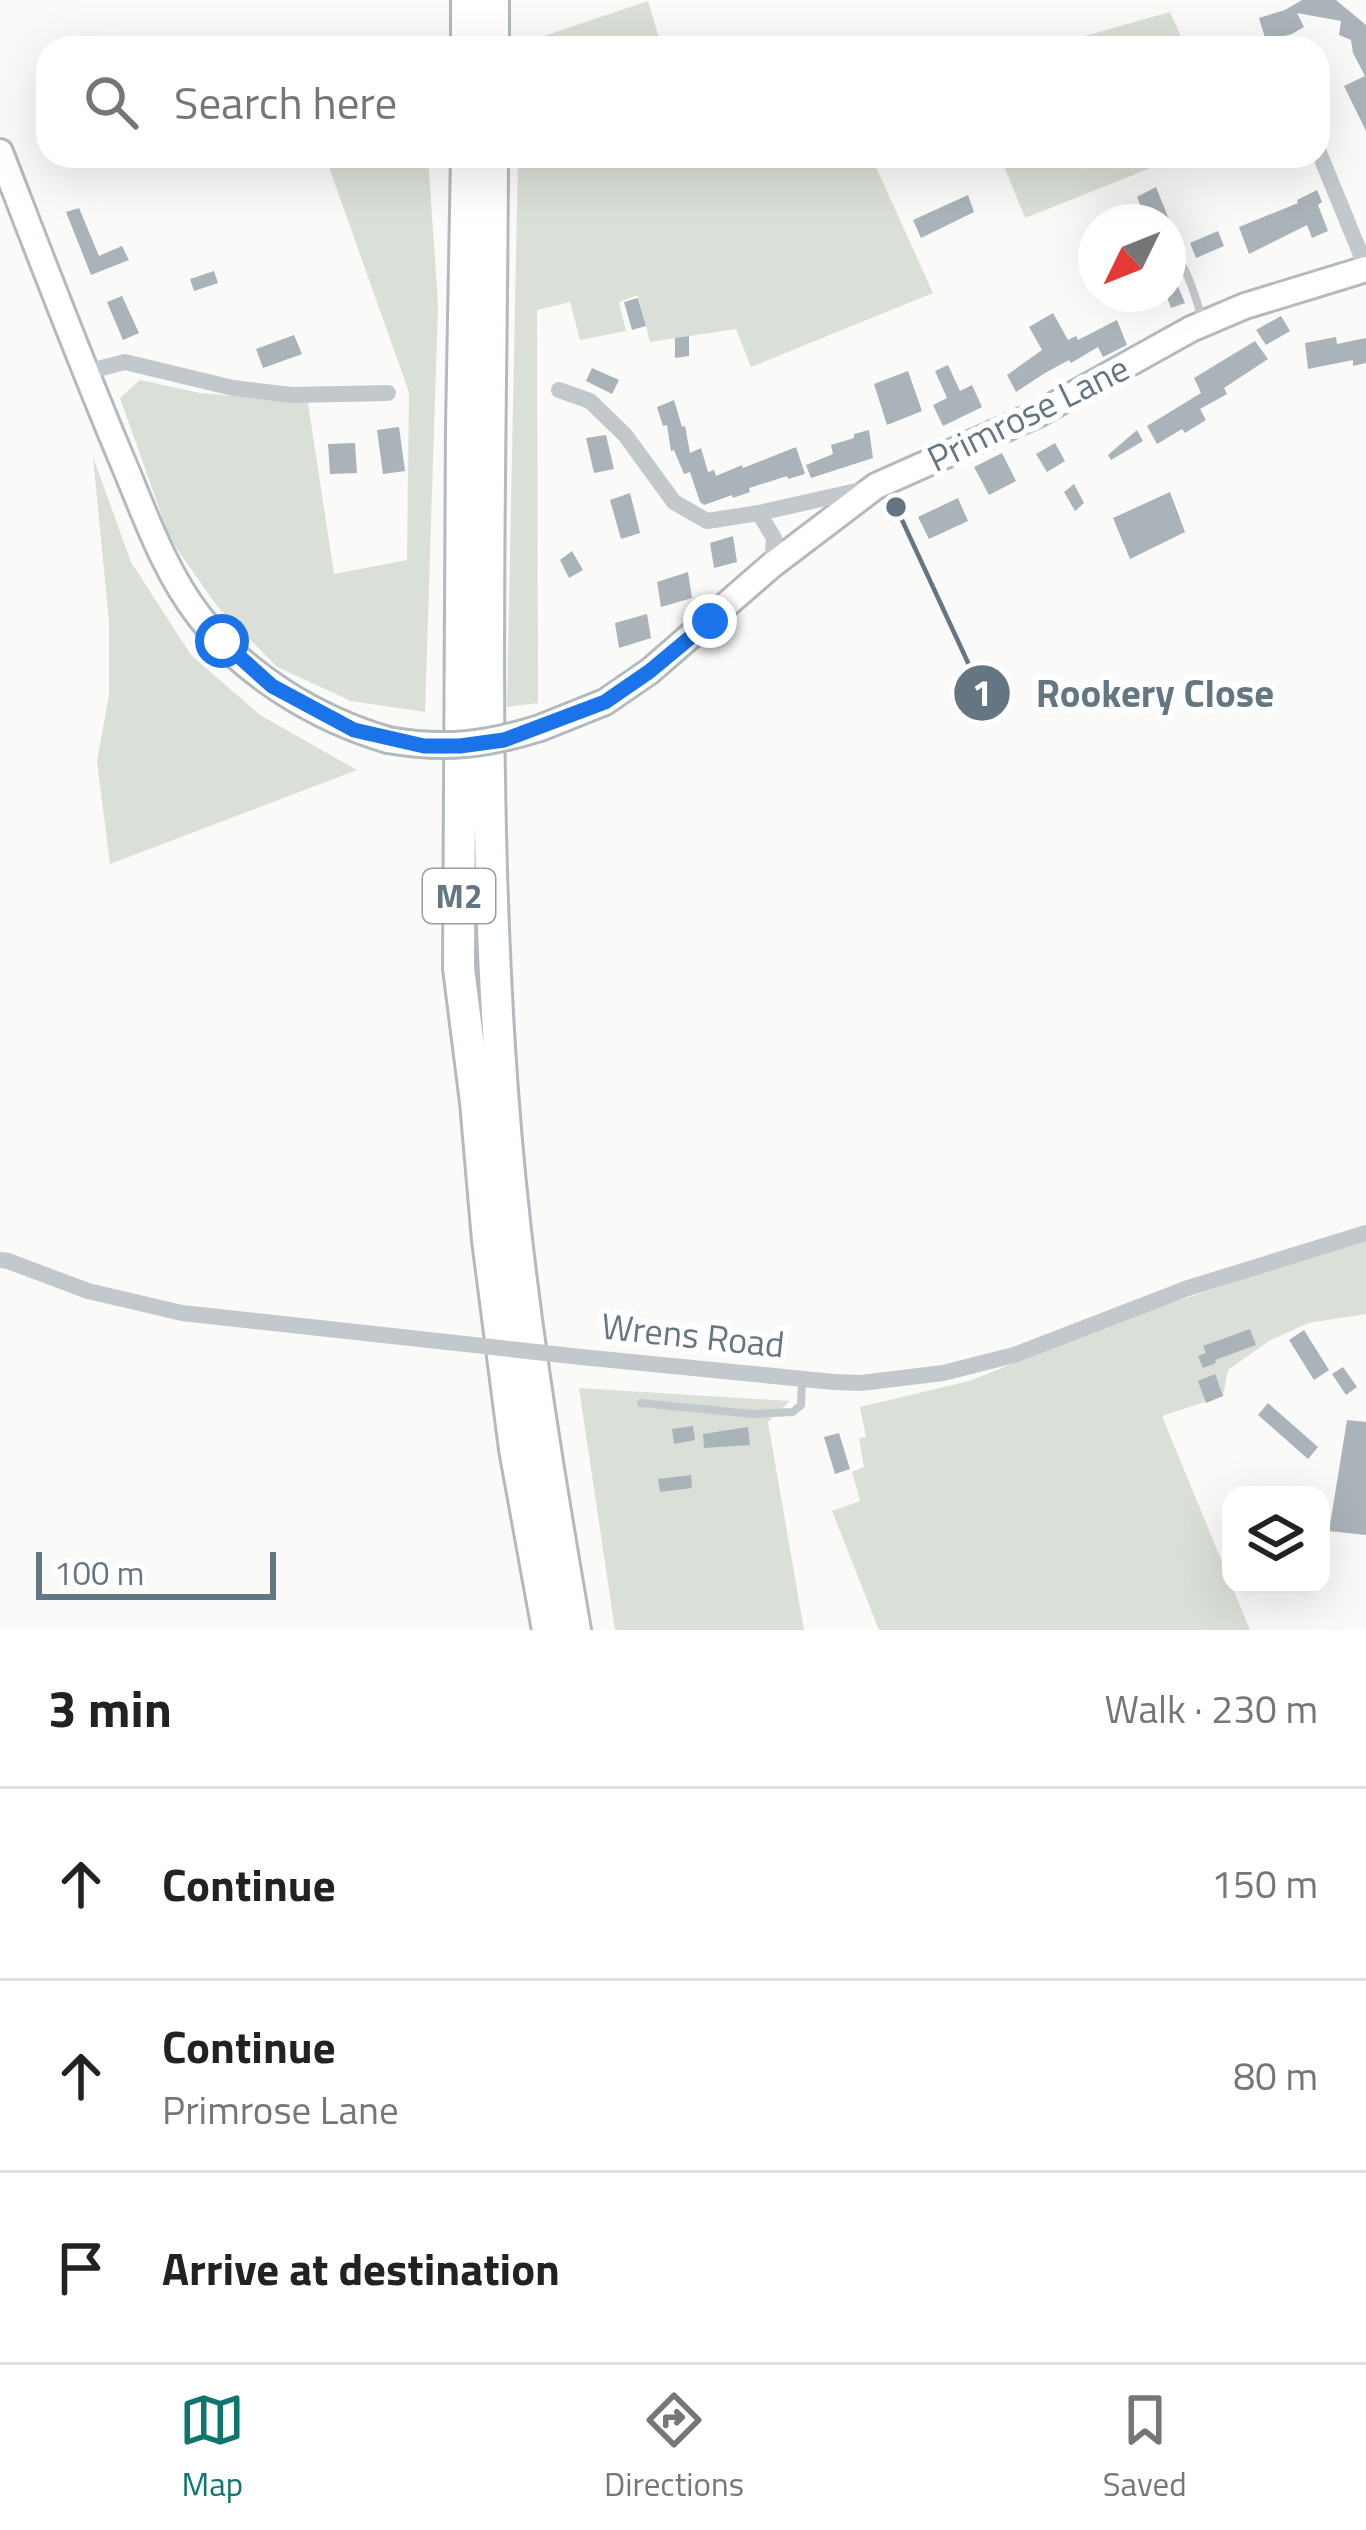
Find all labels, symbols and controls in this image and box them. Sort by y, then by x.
search box [36,36,1330,168]
text: Search here [174,68,397,136]
icon: search [78,69,144,135]
north arrow [1078,204,1186,312]
street label: Primrose Lane [918,340,1138,485]
route end [683,594,737,648]
route start [195,614,249,668]
callout: Rookery Close [952,656,1298,731]
text: Rookery Close [1036,663,1274,722]
text: 1 [972,665,992,720]
road number: M2 [423,869,495,923]
street label: Wrens Road [599,1298,787,1371]
map controls [1222,1486,1330,1594]
button: layers [1222,1486,1330,1594]
scale bar [36,1546,276,1599]
text: 100 m [54,1548,144,1598]
text: 3 min [48,1669,172,1747]
text: Walk · 230 m [1104,1679,1318,1738]
text: Continue [162,1850,336,1918]
icon: ahead [48,1851,114,1917]
text: 150 m [1211,1854,1318,1913]
text: Continue [162,2012,336,2080]
icon: ahead [48,2043,114,2109]
text: 80 m [1233,2046,1318,2105]
text: Primrose Lane [162,2080,399,2139]
text: Arrive at destination [162,2234,560,2302]
icon: arrive [48,2235,114,2301]
tab: Map [179,2387,245,2509]
tab: Directions [604,2387,744,2509]
tab: Saved [1103,2387,1187,2509]

